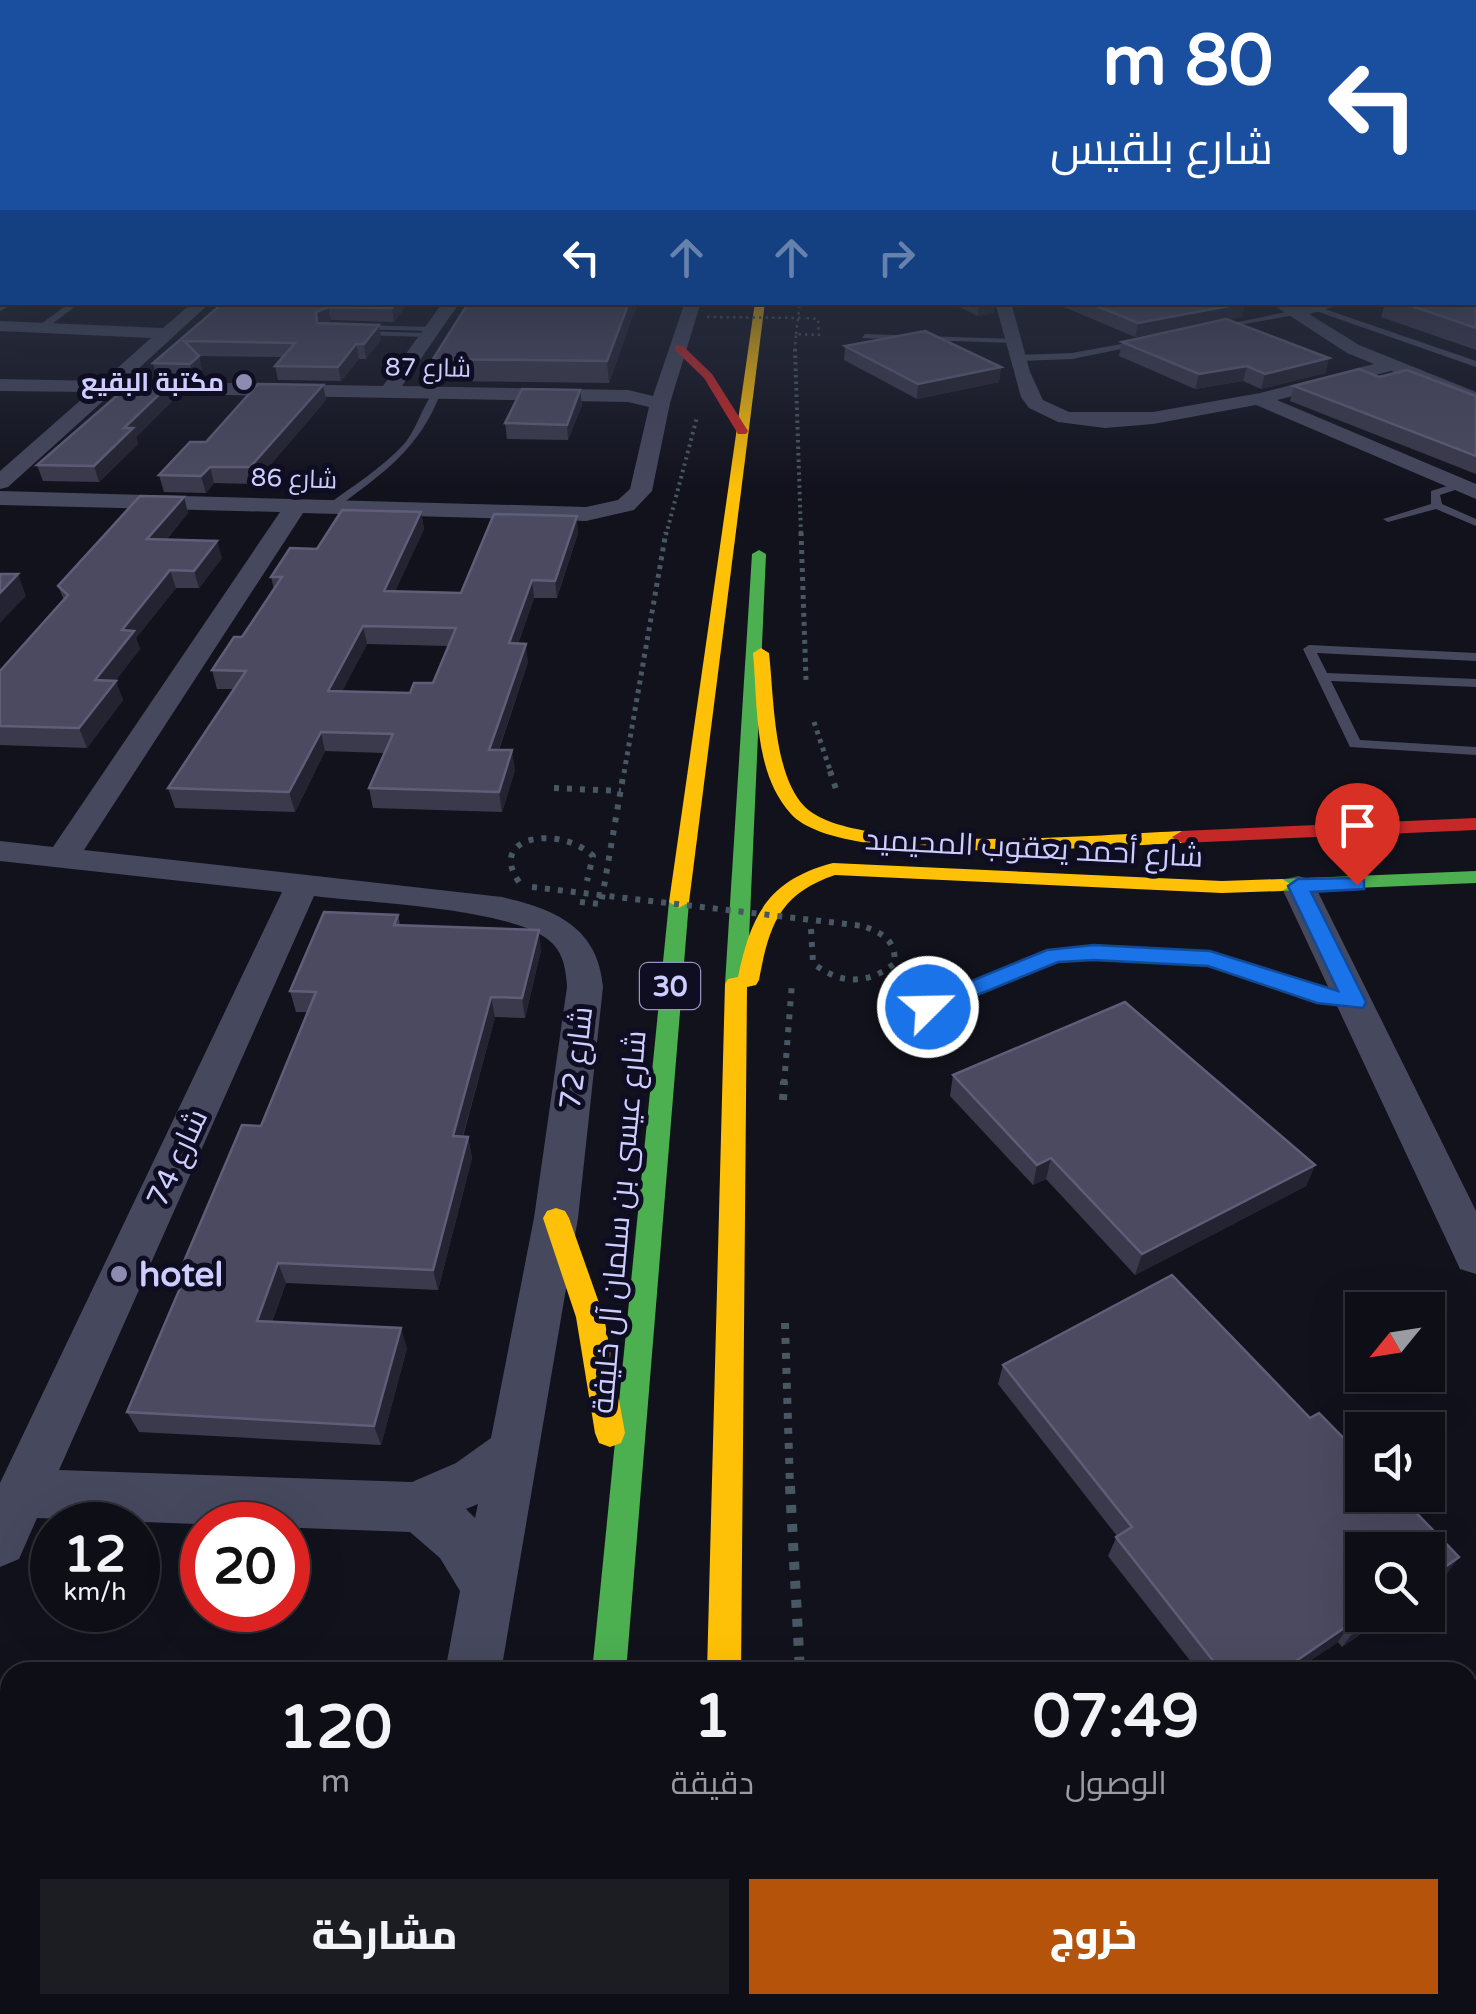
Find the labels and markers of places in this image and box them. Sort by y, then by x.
place label: مكتبة البقيع [81,368,224,399]
marker: مكتبة البقيع [233,371,255,393]
pin [1315,783,1400,886]
place label: hotel [139,1254,223,1296]
marker: hotel [108,1263,130,1285]

